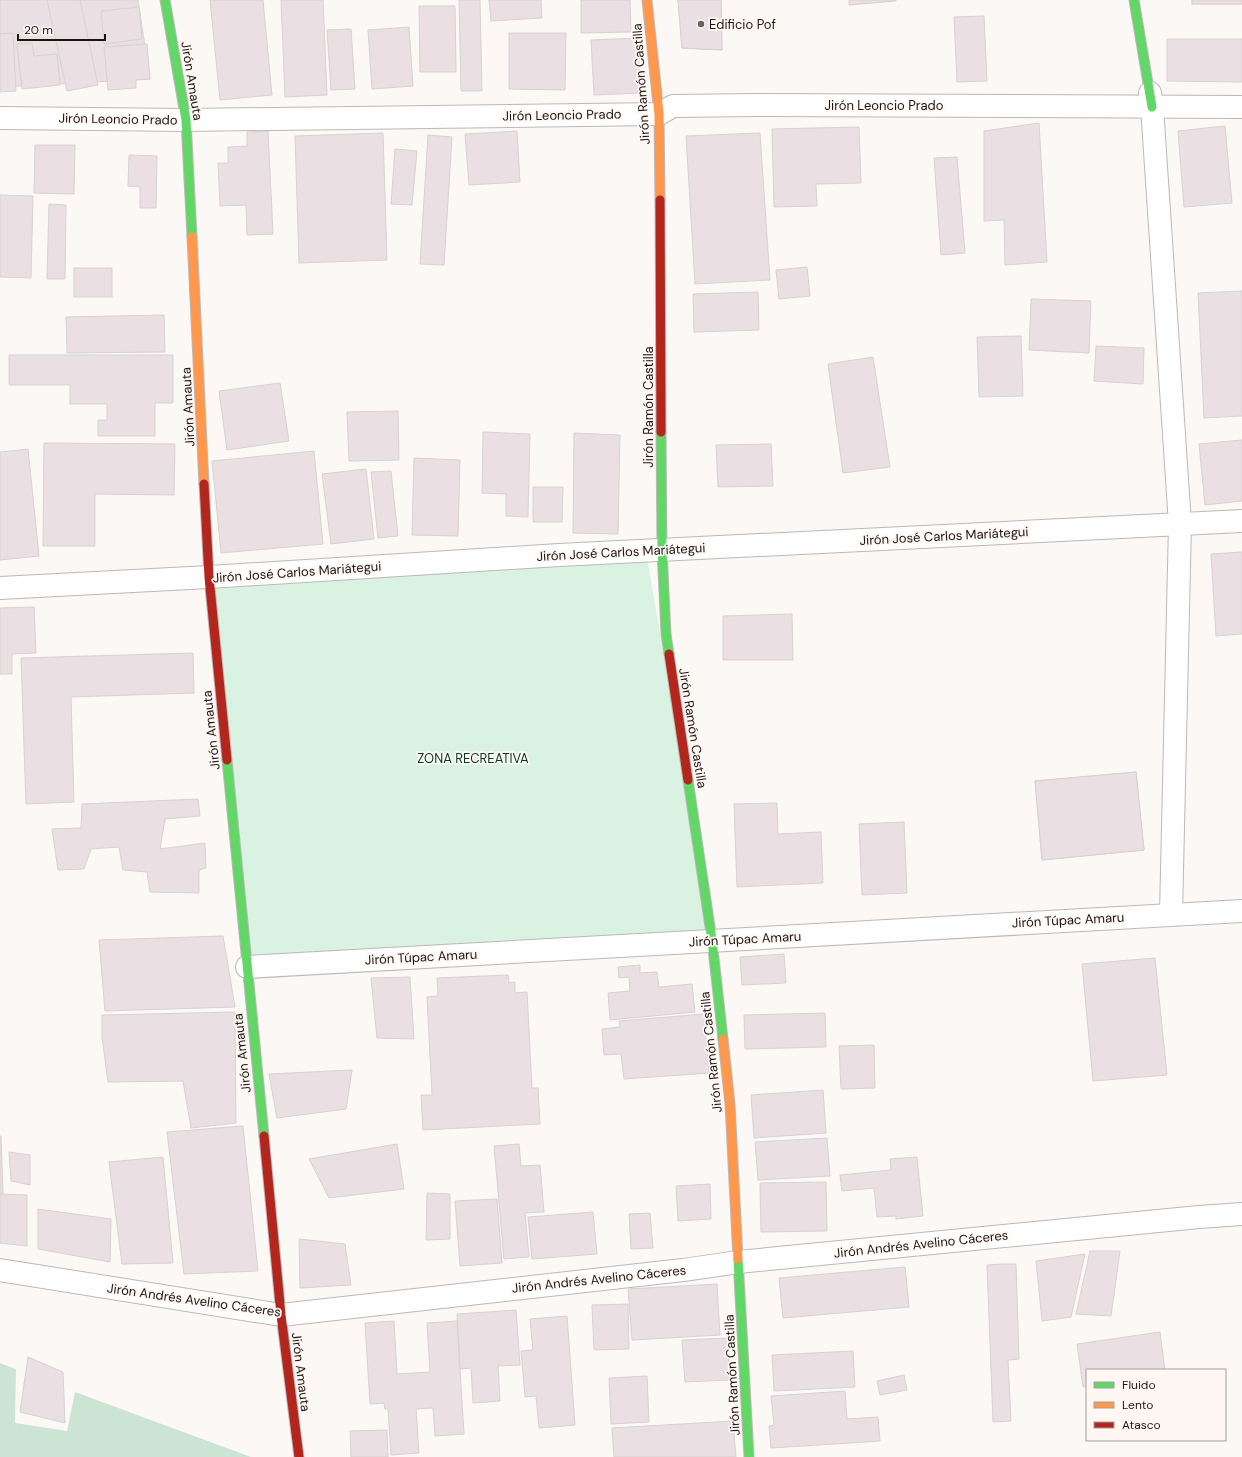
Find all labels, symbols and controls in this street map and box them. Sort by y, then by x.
scale bar [18,16,105,42]
place label: Edificio Pof [709,16,777,33]
marker: Edificio Pof [696,19,706,29]
text: 20 m [24,22,53,38]
street label: Jirón Ramón Castilla [628,23,654,145]
street label: Jirón Amauta [177,40,207,122]
street label: Jirón Leoncio Prado [825,97,944,114]
street label: Jirón Leoncio Prado [502,105,622,125]
street label: Jirón Leoncio Prado [58,109,178,129]
street label: Jirón Ramón Castilla [640,346,657,468]
street label: Jirón Amauta [177,367,199,447]
street label: Jirón José Carlos Mariátegui [859,523,1029,549]
street label: Jirón José Carlos Mariátegui [536,539,706,565]
street label: Jirón José Carlos Mariátegui [212,558,382,586]
street label: Jirón Ramón Castilla [675,667,711,789]
street label: Jirón Amauta [198,689,224,771]
park label: ZONA RECREATIVA [417,750,529,767]
street label: Jirón Túpac Amaru [1011,909,1125,931]
street label: Jirón Túpac Amaru [688,928,802,950]
street label: Jirón Túpac Amaru [364,946,478,968]
street label: Jirón Ramón Castilla [696,991,726,1113]
street label: Jirón Amauta [229,1012,255,1094]
street label: Jirón Andrés Avelino Cáceres [833,1226,1009,1262]
street label: Jirón Andrés Avelino Cáceres [511,1261,687,1297]
street label: Jirón Andrés Avelino Cáceres [106,1279,282,1321]
street label: Jirón Ramón Castilla [720,1314,744,1436]
street label: Jirón Amauta [288,1331,314,1413]
legend [1086,1369,1226,1441]
text: Fluido [1122,1377,1156,1393]
text: Lento [1122,1397,1153,1413]
text: Atasco [1122,1417,1161,1433]

